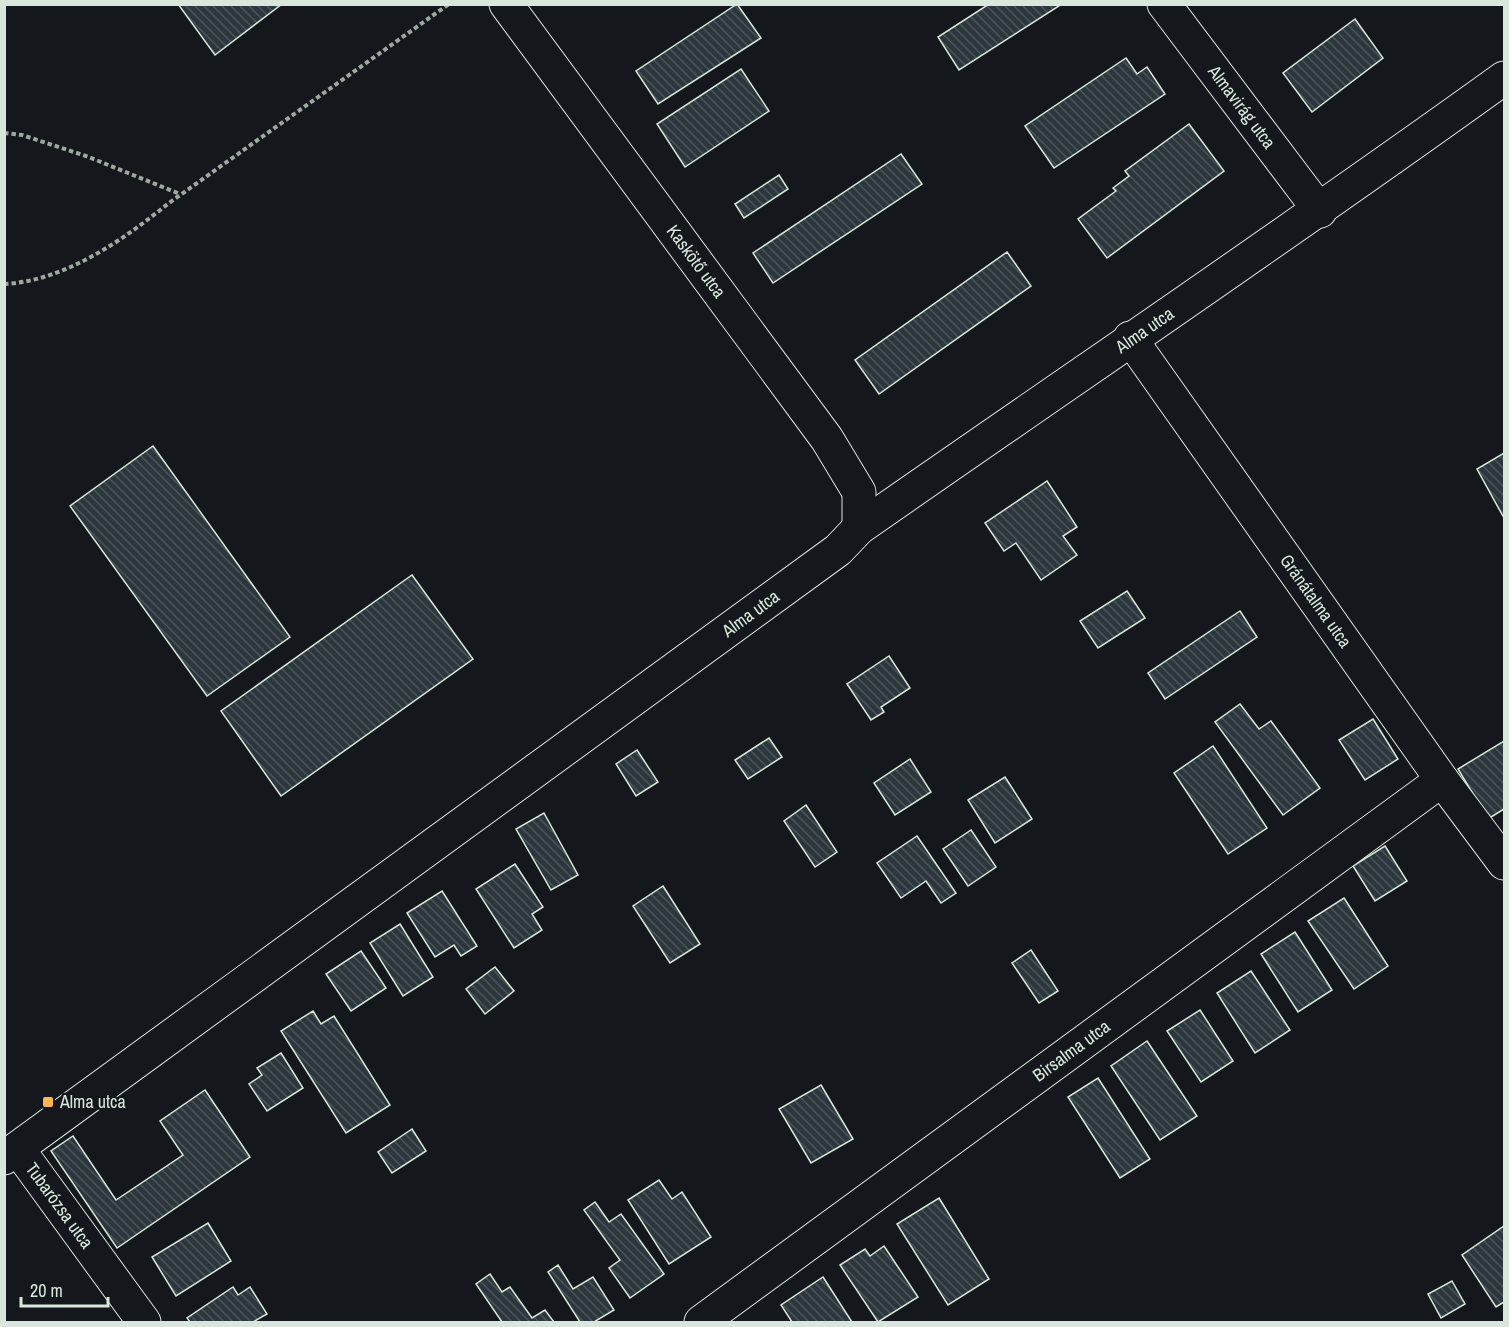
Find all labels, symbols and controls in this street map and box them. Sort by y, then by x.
street label: Almavirág utca [1202,59,1282,154]
street label: Kaskötő utca [661,219,732,303]
street label: Alma utca [1110,301,1179,359]
street label: Gránátalma utca [1274,549,1358,653]
street label: Alma utca [716,584,784,643]
street label: Birsalma utca [1027,1014,1115,1087]
place label: Alma utca [59,1089,126,1114]
marker: Alma utca [41,1095,55,1109]
street label: Tubarózsa utca [20,1157,99,1253]
scale bar [21,1270,108,1308]
text: 20 m [30,1278,63,1303]

